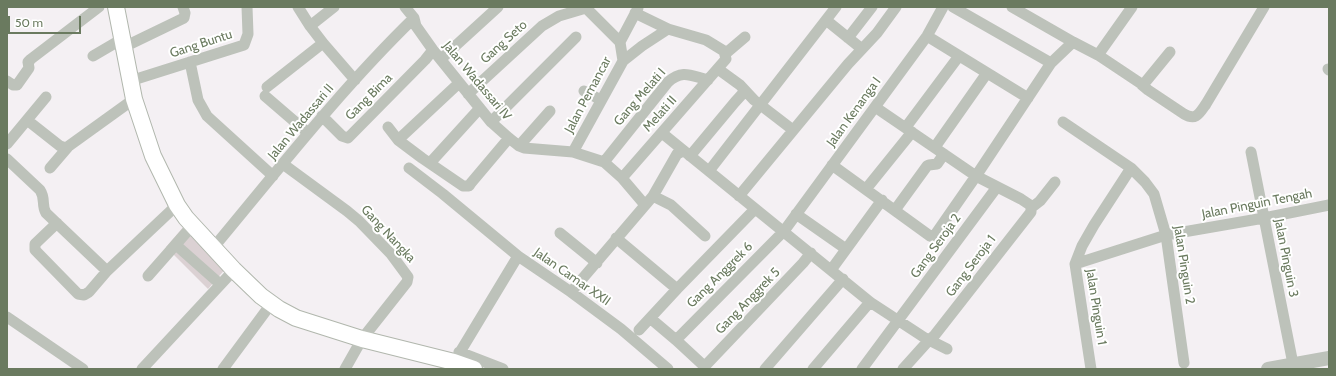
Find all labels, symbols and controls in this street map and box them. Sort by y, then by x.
scale bar [10,8,83,34]
text: 50 m [15,15,43,30]
street label: Gang Seto [477,17,531,67]
street label: Gang Buntu [168,27,234,61]
street label: Jalan Wadassari IV [439,38,515,124]
street label: Jalan Pemancar [561,54,615,136]
street label: Gang Melati I [611,65,669,129]
street label: Gang Bima [342,70,396,124]
street label: Jalan Kenanga I [824,74,884,150]
street label: Jalan Wadassari II [265,81,337,163]
street label: Melati II [640,93,680,135]
street label: Jalan Pinguin Tengah [1200,186,1314,222]
street label: Gang Nangka [358,202,418,266]
street label: Gang Seroja 2 [907,211,965,281]
street label: Jalan Pinguin 3 [1271,217,1301,299]
street label: Jalan Pinguin 2 [1170,225,1198,305]
street label: Gang Seroja 1 [943,232,999,300]
street label: Gang Anggrek 6 [684,239,756,311]
street label: Jalan Camar XXII [531,245,613,309]
street label: Gang Anggrek 5 [712,265,784,337]
street label: Jalan Pinguin 1 [1082,268,1110,346]

